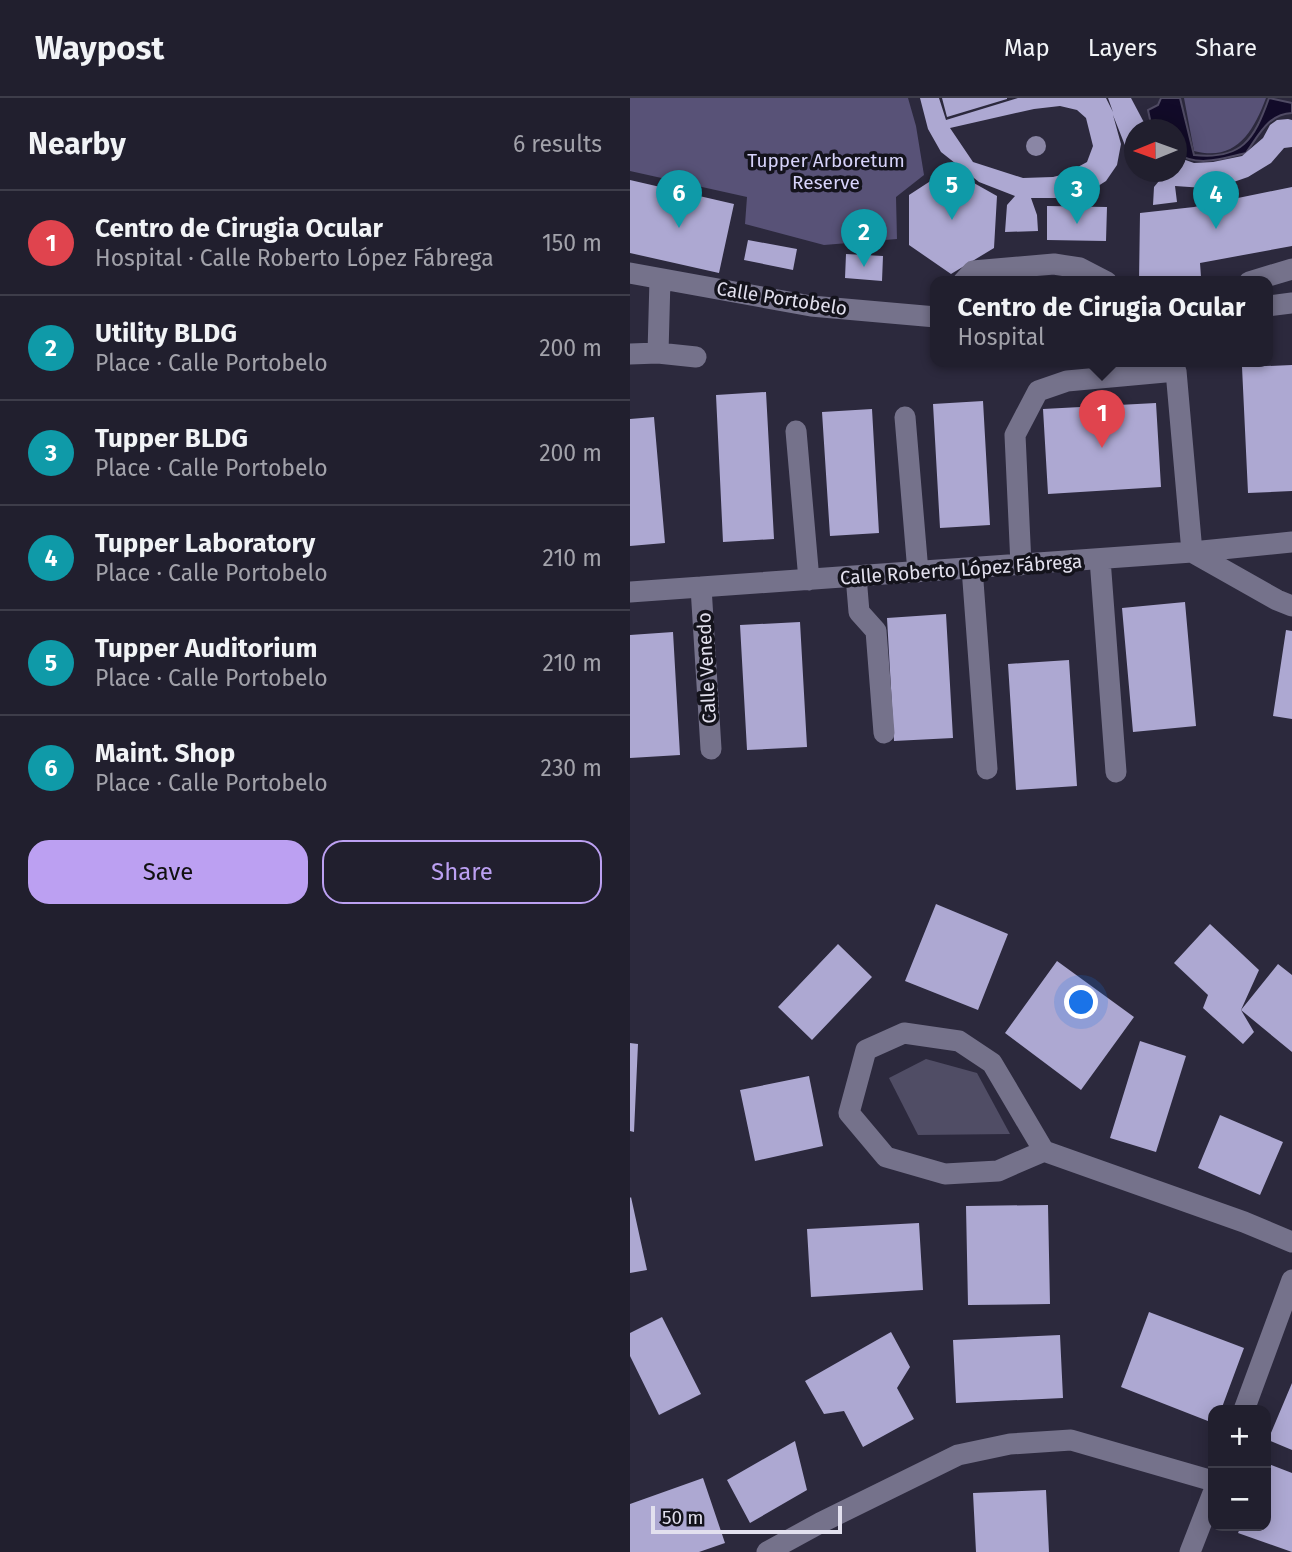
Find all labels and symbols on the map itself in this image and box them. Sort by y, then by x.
north arrow [1124,119,1187,182]
park label: Tupper Arboretum Reserve [747,149,905,194]
pin: 5 [929,162,975,220]
pin: 3 [1054,166,1100,224]
pin: 6 [656,170,702,228]
pin: 4 [1193,171,1239,229]
pin: 2 [841,209,887,267]
street label: Calle Portobelo [715,277,849,320]
pin: 1 [1079,390,1125,448]
street label: Calle Roberto López Fábrega [839,550,1083,589]
street label: Calle Venedo [692,612,721,724]
your location [1064,985,1098,1019]
scale bar [651,1503,842,1535]

